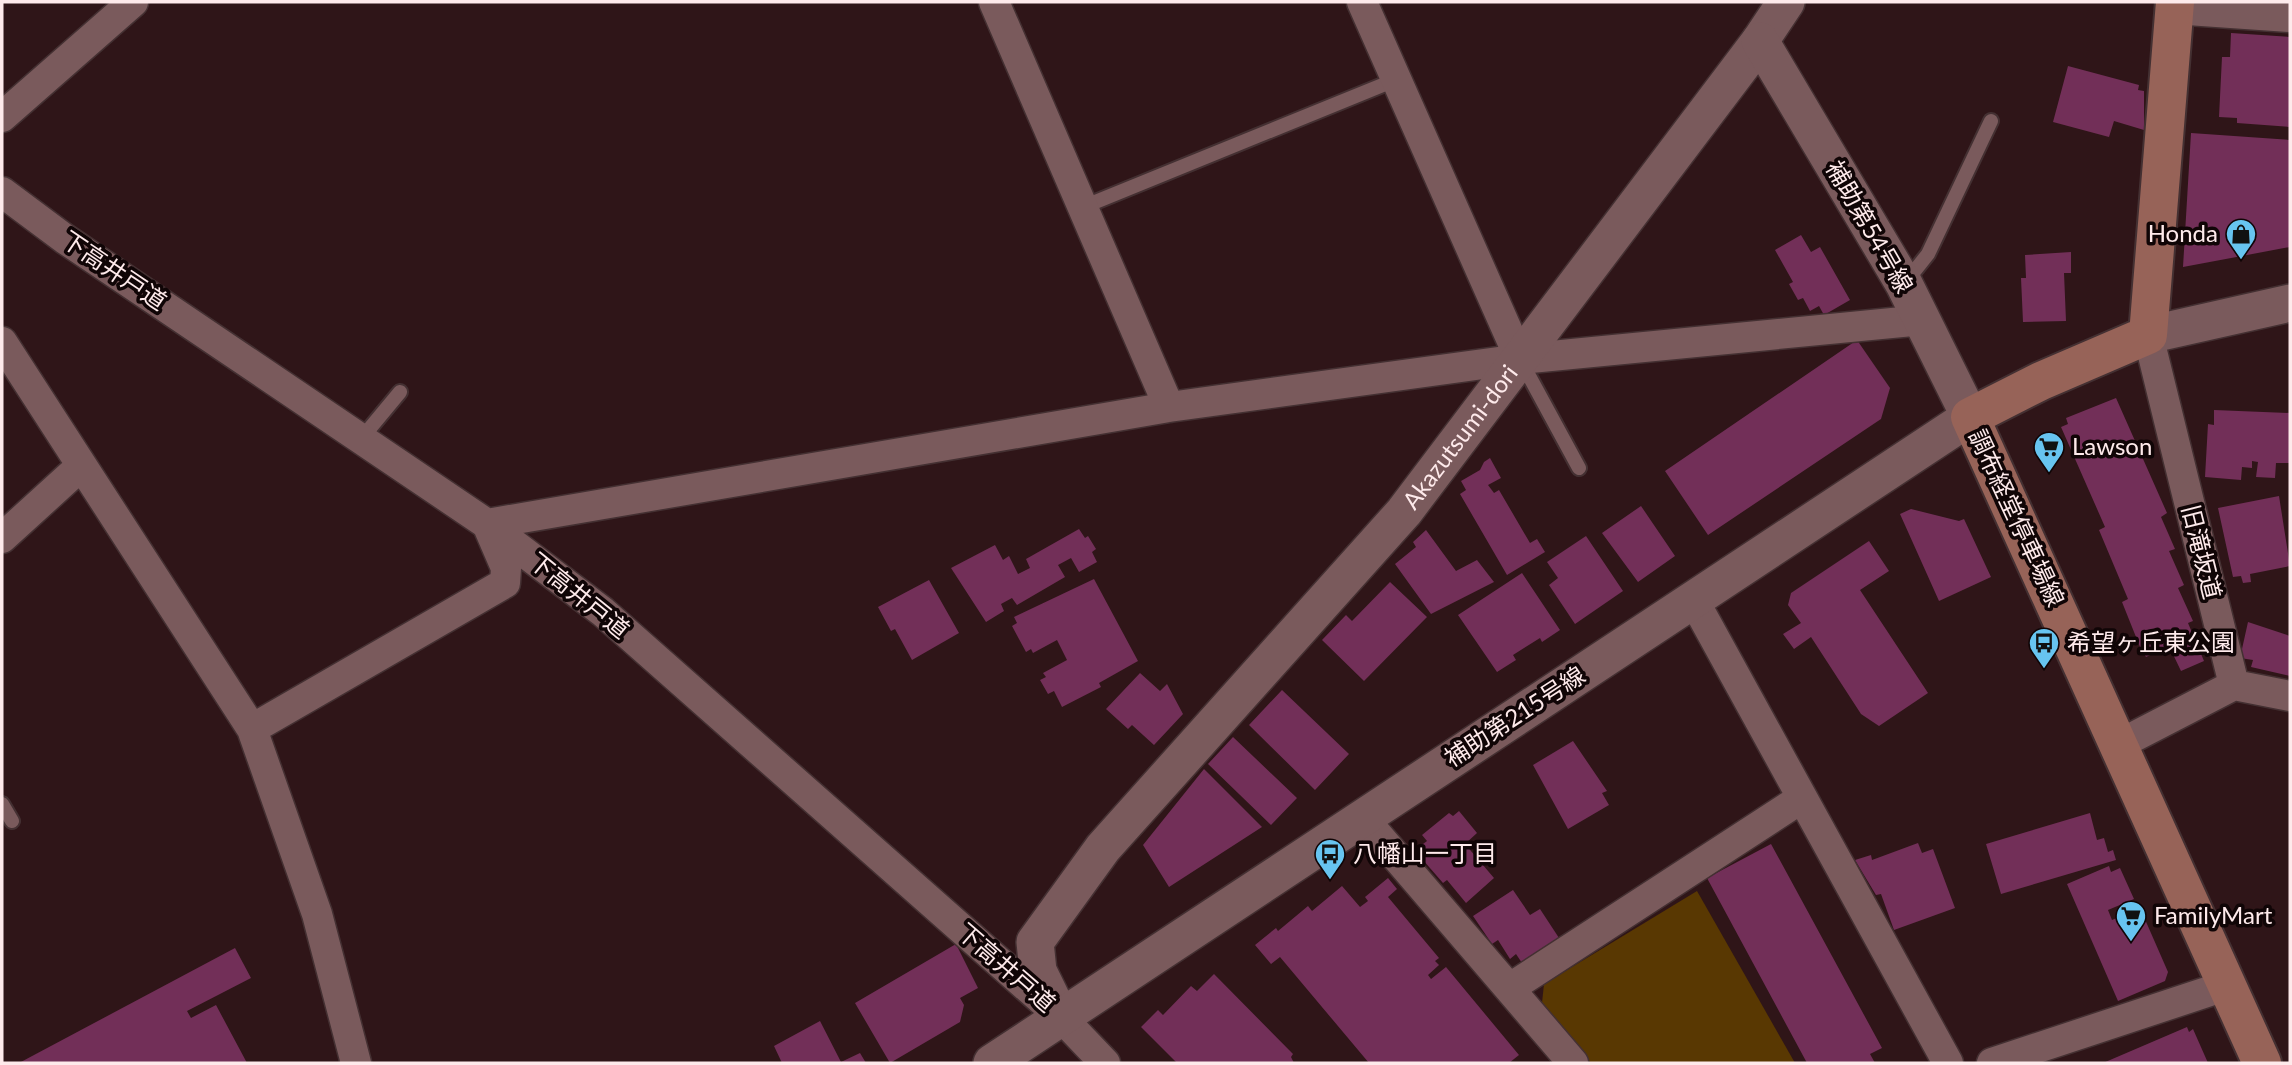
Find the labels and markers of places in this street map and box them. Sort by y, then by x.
shop icon: Honda [2224,217,2258,261]
place label: Honda [2148,218,2218,247]
supermarket icon: Lawson [2032,430,2066,474]
place label: Lawson [2072,431,2152,460]
bus stop icon: 希望ヶ丘東公園 [2027,626,2061,670]
place label: 希望ヶ丘東公園 [2067,627,2235,656]
bus stop icon: 八幡山一丁目 [1313,837,1347,881]
place label: 八幡山一丁目 [1353,838,1497,867]
supermarket icon: FamilyMart [2114,899,2148,943]
place label: FamilyMart [2154,900,2273,929]

